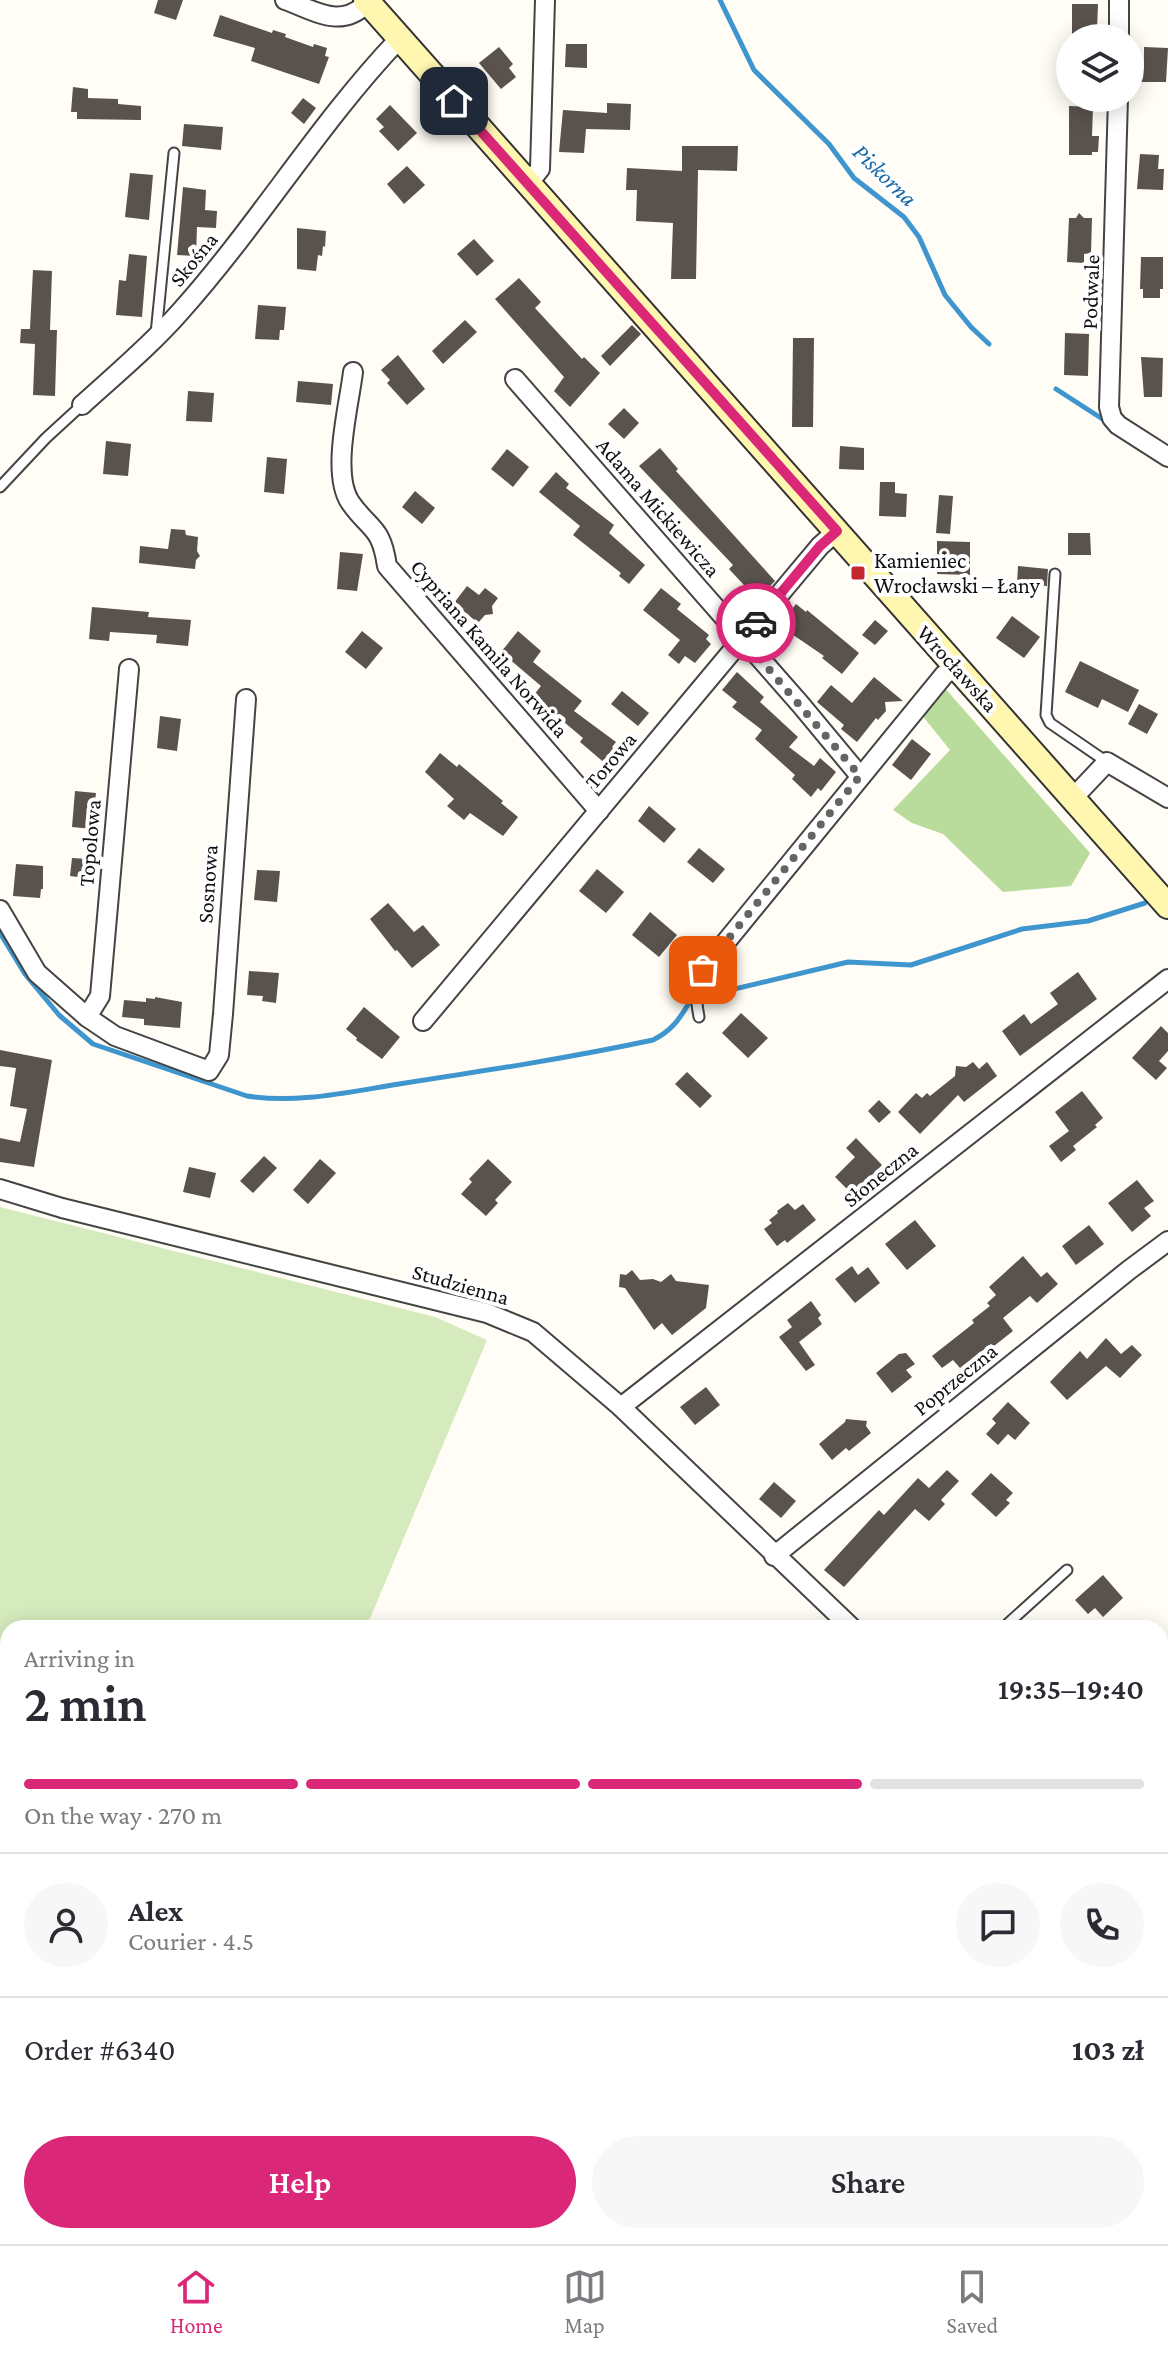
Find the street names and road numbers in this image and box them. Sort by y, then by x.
street label: Skośna [164,227,223,291]
street label: Podwale [1077,254,1104,330]
street label: Adama Mickiewicza [592,433,726,582]
street label: Cypriana Kamila Norwida [406,554,574,742]
street label: Wrocławska [912,620,1003,717]
street label: Torowa [579,727,641,794]
street label: Topolowa [73,798,106,888]
street label: Sosnowa [192,844,223,924]
street label: Słoneczna [838,1137,923,1212]
street label: Studzienna [410,1259,512,1310]
street label: Poprzeczna [908,1338,1002,1421]

